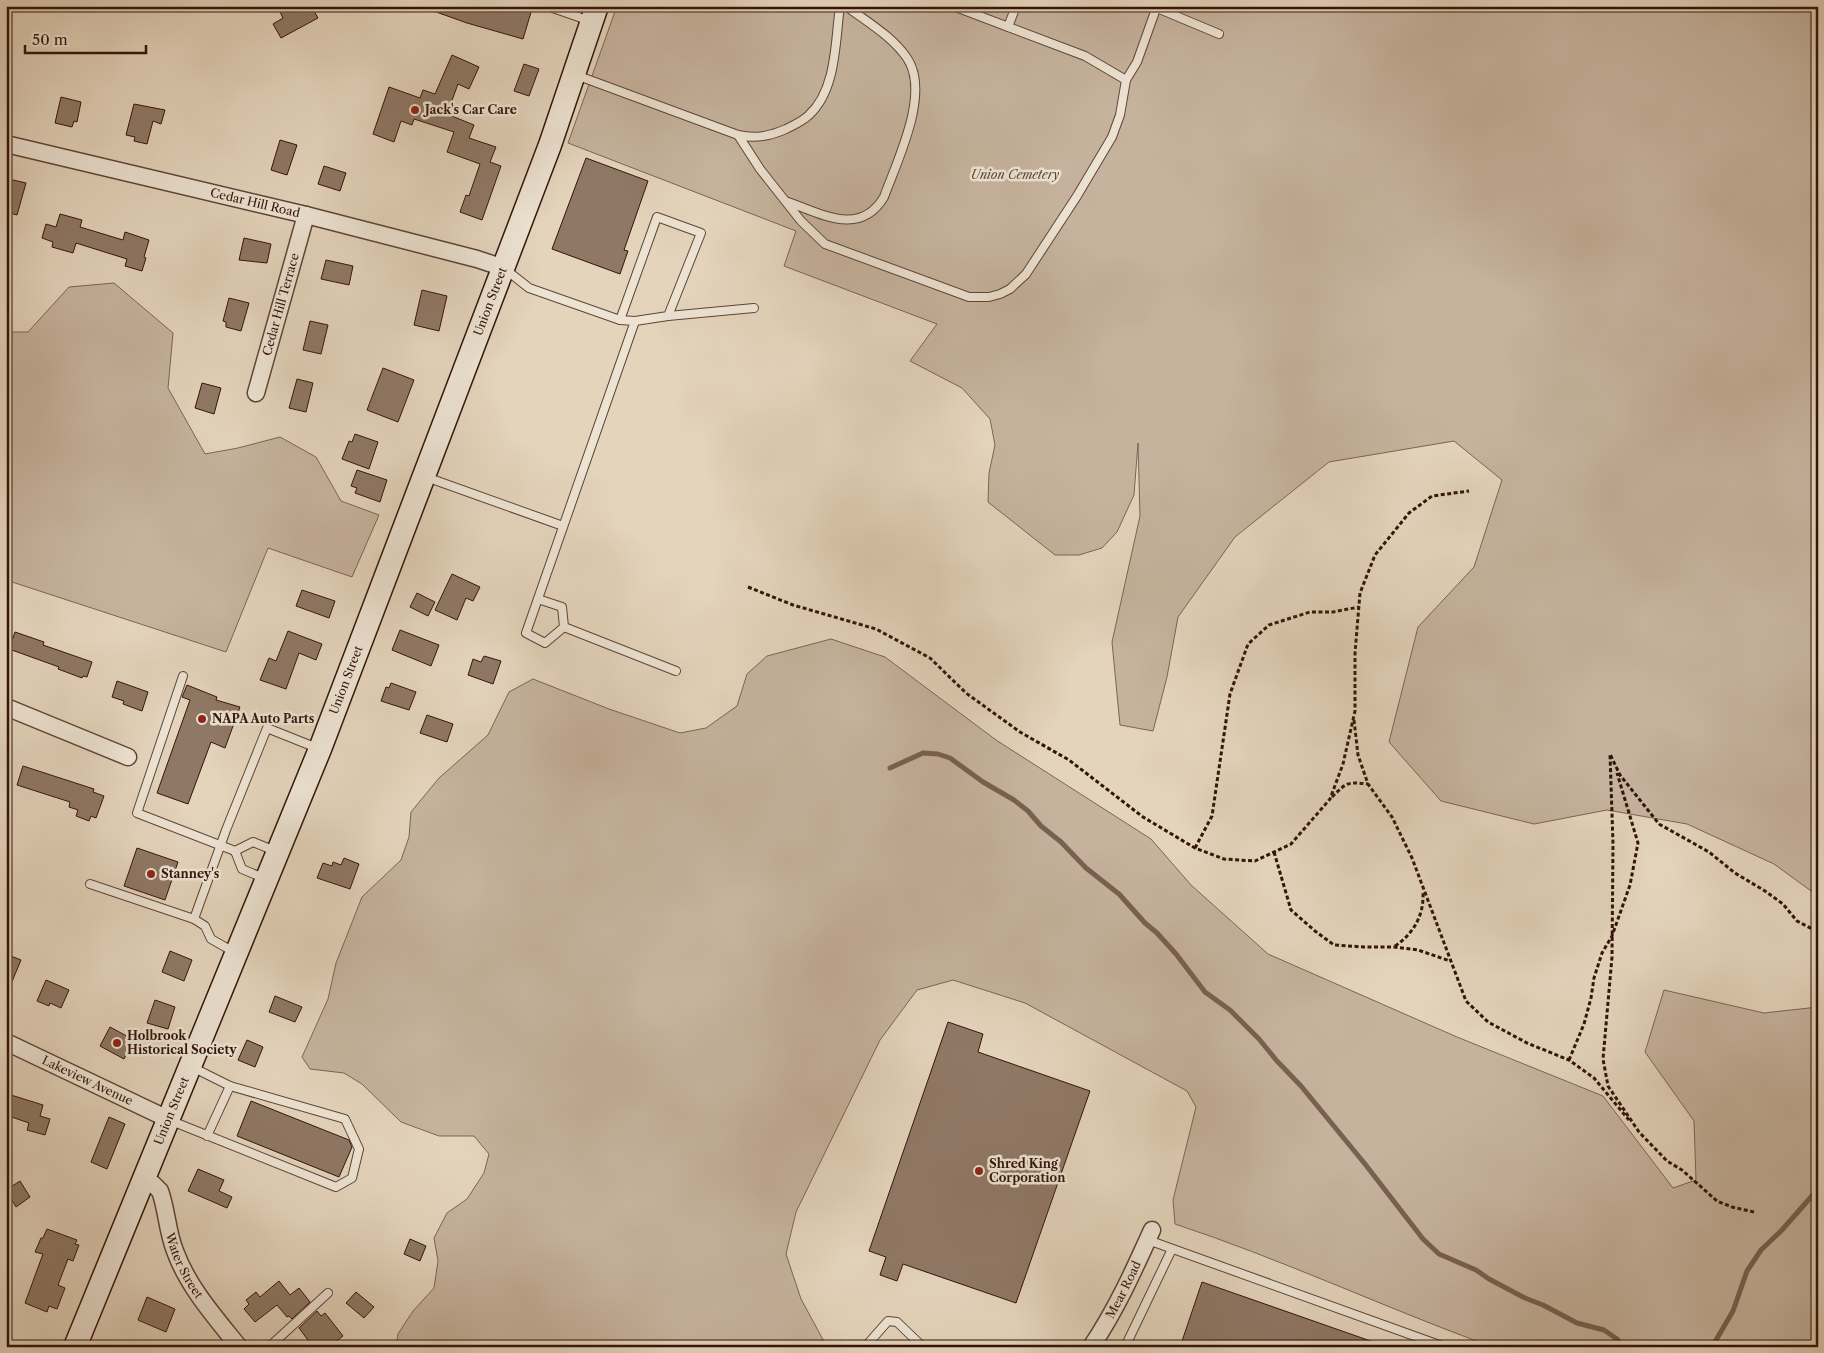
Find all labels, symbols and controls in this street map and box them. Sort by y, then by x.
scale bar [25,22,146,54]
text: 50 m [32,30,68,49]
place label: Jack's Car Care [423,102,517,117]
marker: Jack's Car Care [409,104,421,116]
park label: Union Cemetery [971,167,1059,182]
street label: Cedar Hill Road [209,185,302,220]
street label: Cedar Hill Terrace [259,251,302,357]
street label: Union Street [470,264,510,338]
street label: Union Street [326,643,366,716]
place label: NAPA Auto Parts [212,711,315,726]
marker: NAPA Auto Parts [196,713,208,725]
place label: Stanney's [161,866,220,881]
marker: Stanney's [145,868,157,880]
place label: Holbrook Historical Society [127,1028,237,1057]
marker: Holbrook Historical Society [111,1037,123,1049]
street label: Lakeview Avenue [40,1052,136,1108]
street label: Union Street [151,1074,192,1147]
place label: Shred King Corporation [989,1156,1066,1185]
marker: Shred King Corporation [973,1165,985,1177]
street label: Water Street [162,1230,207,1302]
street label: Mear Road [1102,1258,1144,1321]

